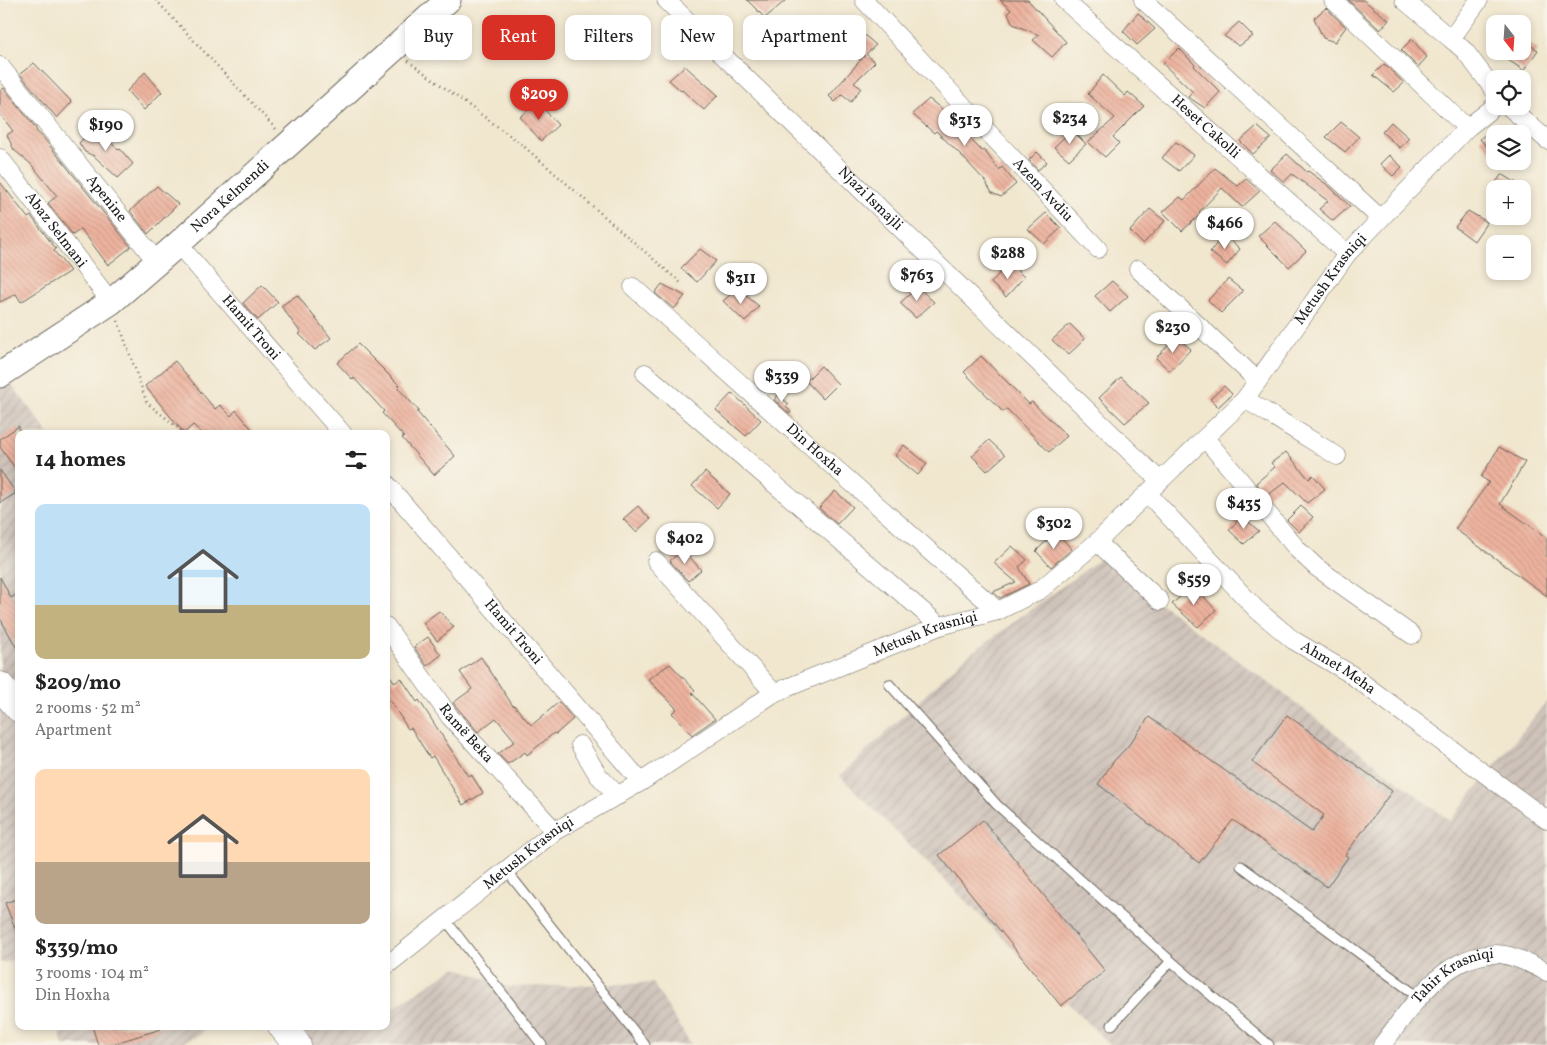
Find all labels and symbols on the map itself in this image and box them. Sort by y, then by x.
north arrow [1486,15,1531,60]
pin: $209 [509,78,569,121]
street label: Heset Cakolli [1166,90,1245,164]
pin: $234 [1040,102,1100,145]
pin: $313 [935,104,995,147]
pin: $190 [76,110,136,152]
street label: Azem Avdiu [1008,154,1078,227]
street label: Nora Kelmendi [186,156,274,238]
street label: Njazi Ismajli [833,162,907,236]
street label: Apenine [81,171,132,227]
street label: Abaz Selmani [19,188,92,273]
pin: $466 [1195,208,1255,250]
street label: Metush Krasniqi [1290,229,1372,329]
pin: $288 [978,238,1038,280]
pin: $763 [887,260,947,302]
pin: $311 [711,262,771,305]
street label: Hamit Troni [217,291,285,365]
pin: $230 [1143,312,1203,354]
pin: $339 [752,360,812,403]
street label: Din Hoxha [781,419,848,481]
pin: $435 [1214,488,1274,530]
pin: $302 [1024,508,1084,550]
pin: $402 [655,522,715,565]
pin: $559 [1164,564,1224,606]
street label: Hamit Troni [479,595,547,670]
street label: Metush Krasniqi [870,606,980,662]
street label: Ahmet Meha [1296,636,1380,700]
street label: Ramë Beka [433,700,498,768]
street label: Metush Krasniqi [479,812,578,895]
street label: Tahir Krasniqi [1407,944,1494,1009]

